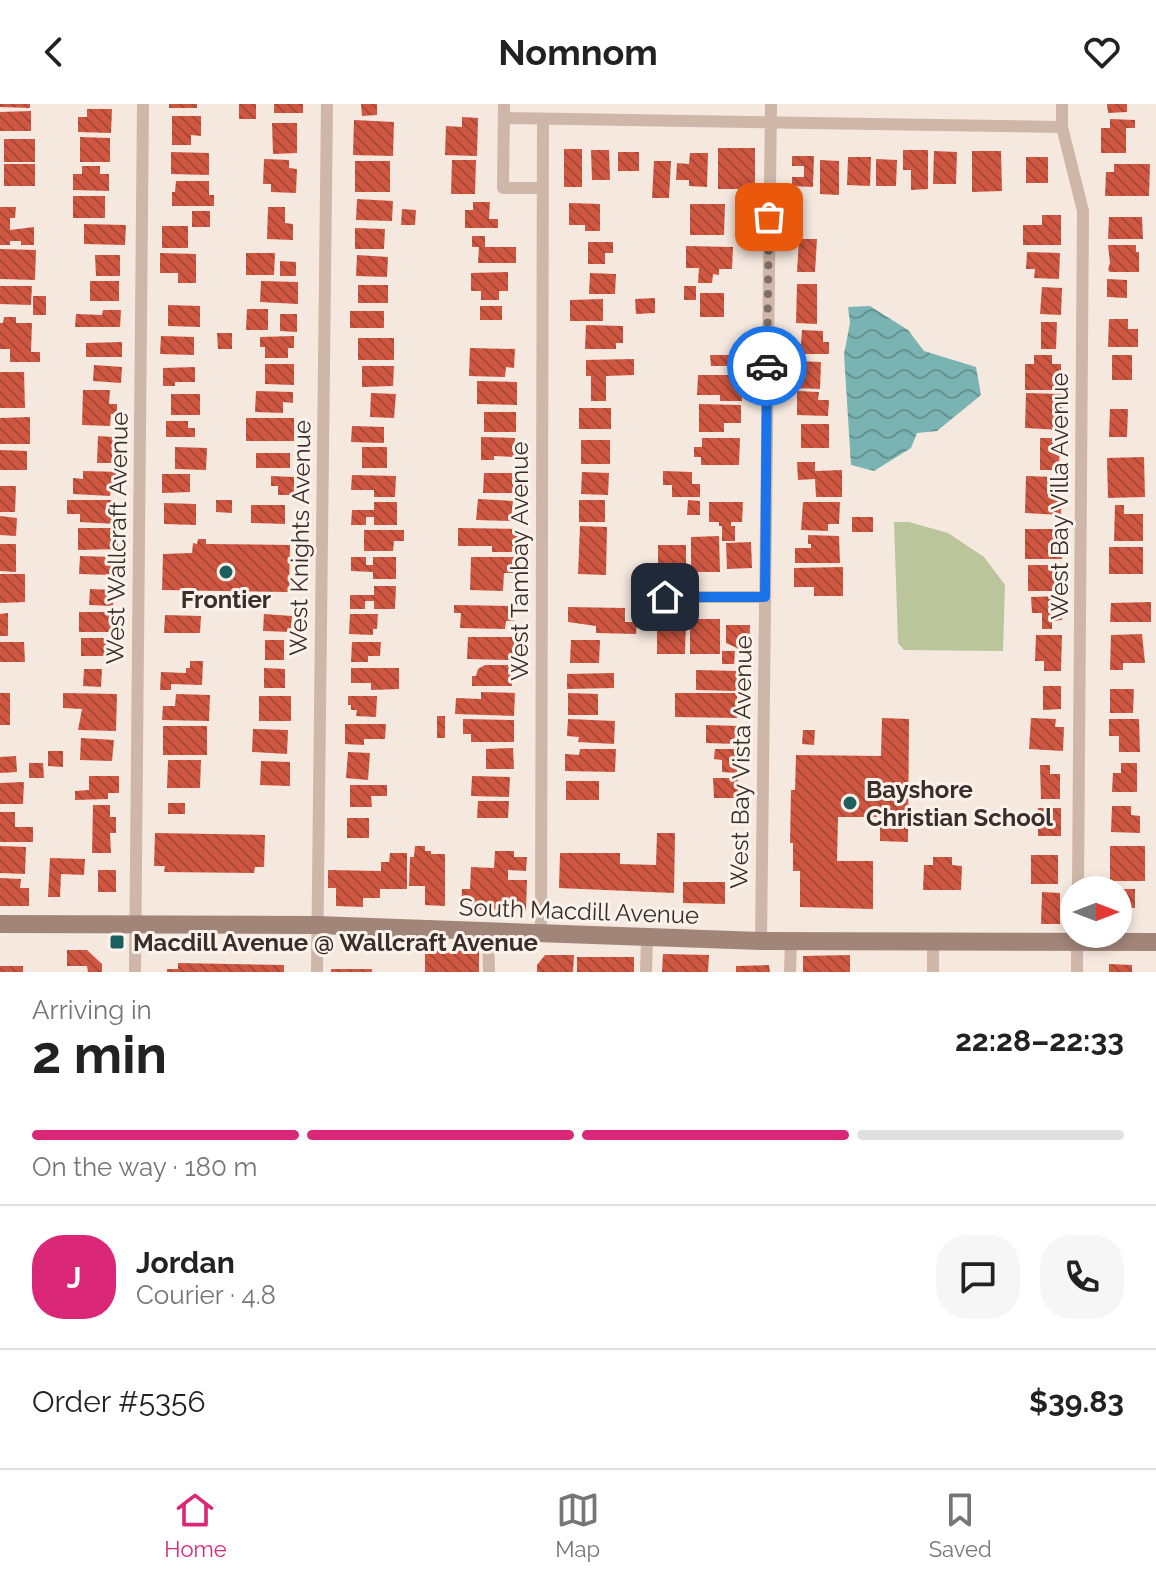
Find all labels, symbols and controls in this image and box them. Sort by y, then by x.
icon: back [32,30,76,74]
icon: heart [1080,30,1124,74]
text: Nomnom [498,31,658,73]
pin [735,183,803,251]
icon: bag [747,195,791,239]
courier [727,326,807,406]
icon: car [745,344,789,388]
street label: West Bay Villa Avenue [1045,373,1074,619]
street label: West Wallcraft Avenue [100,411,134,665]
street label: West Knights Avenue [283,420,317,656]
street label: West Tambay Avenue [505,441,534,681]
marker: Frontier [217,563,235,581]
pin [631,563,699,631]
icon: home [643,575,687,619]
place label: Frontier [181,585,271,614]
street label: West Bay Vista Avenue [724,635,758,889]
place label: Bayshore Christian School [866,775,1053,832]
marker: Bayshore Christian School [841,794,859,812]
north arrow [1060,876,1132,948]
map controls [1060,876,1132,948]
street label: South Macdill Avenue [458,892,700,930]
place label: Macdill Avenue @ Wallcraft Avenue [133,928,538,957]
marker: Macdill Avenue @ Wallcraft Avenue [108,933,126,951]
text: Arriving in [32,995,152,1025]
text: 22:28–22:33 [955,1023,1124,1058]
text: 2 min [32,1024,167,1085]
text: On the way · 180 m [32,1152,257,1182]
button: chat [936,1235,1020,1319]
button: phone [1040,1235,1124,1319]
text: Jordan [136,1245,235,1280]
text: J [67,1260,81,1295]
text: Courier · 4.8 [136,1280,276,1310]
text: Order #5356 [32,1384,206,1419]
text: $39.83 [1029,1384,1124,1419]
tab: Home [164,1488,227,1562]
tab: Map [555,1488,600,1562]
tab: Saved [929,1488,992,1562]

